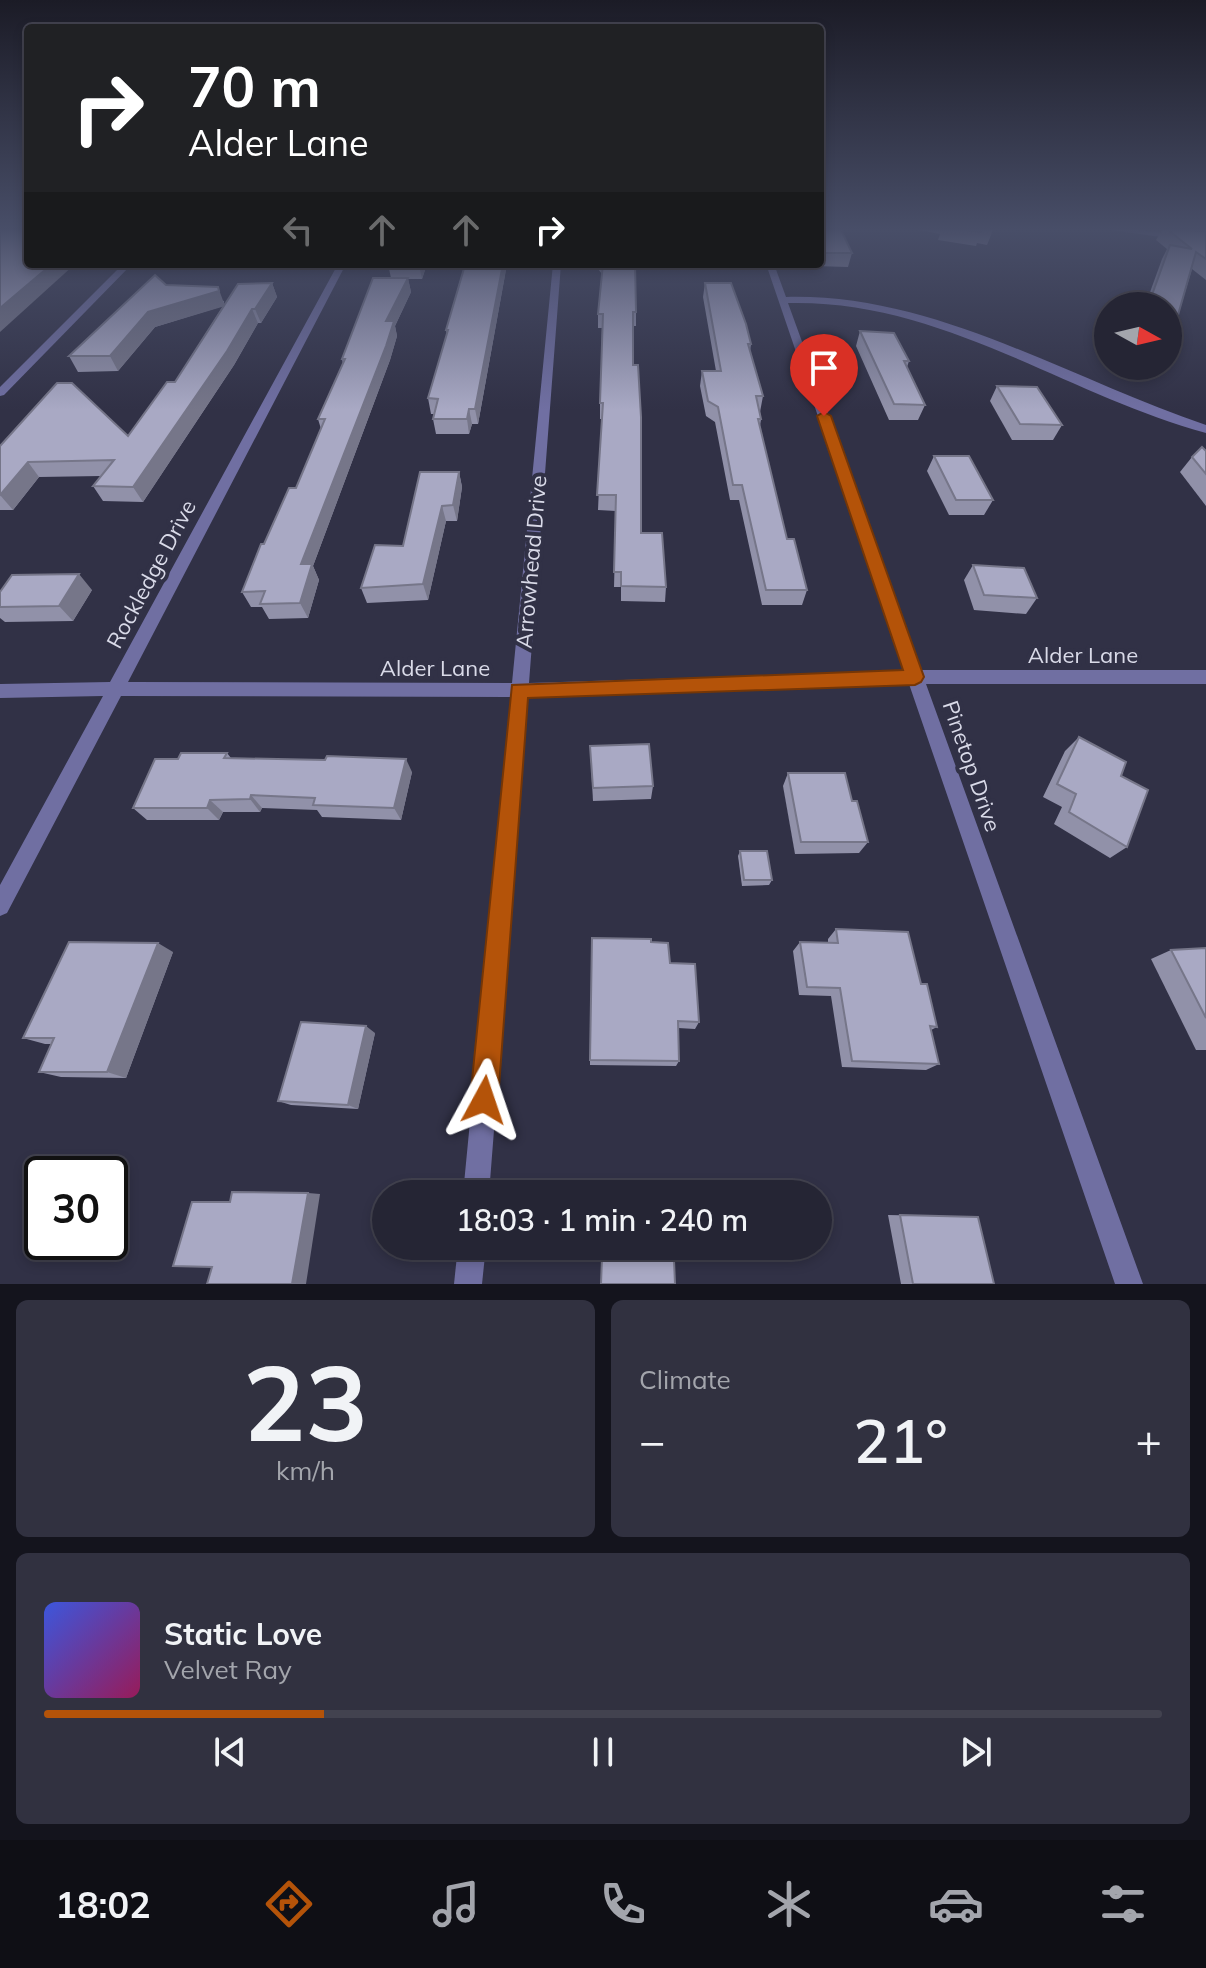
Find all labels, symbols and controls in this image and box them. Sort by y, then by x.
text: 70 m [188,51,321,121]
icon: right [56,56,160,160]
text: Alder Lane [188,120,369,165]
icon: left [276,208,320,252]
icon: ahead [360,208,404,252]
icon: ahead [444,208,488,252]
icon: right [528,208,572,252]
north arrow [1094,292,1182,380]
map controls [1094,292,1182,380]
pin [790,334,858,416]
icon: arrive [802,346,846,390]
street label: Arrowhead Drive [509,474,553,650]
street label: Rockledge Drive [100,495,202,653]
street label: Alder Lane [1028,641,1138,669]
street label: Alder Lane [380,654,490,682]
street label: Pinetop Drive [937,697,1007,835]
position arrow [442,1058,526,1142]
speed limit sign: 30 [24,1156,128,1260]
text: 18:03 · 1 min · 240 m [456,1201,748,1239]
text: 23 [243,1336,368,1467]
text: Climate [639,1363,731,1396]
text: 21° [853,1403,948,1478]
text: − [639,1413,665,1468]
text: + [1136,1413,1162,1468]
text: km/h [276,1454,335,1487]
text: Static Love [164,1615,322,1653]
text: Velvet Ray [164,1653,292,1686]
icon: previous [208,1730,252,1774]
icon: pause [581,1730,625,1774]
icon: next [954,1730,998,1774]
icon: directions [261,1876,317,1932]
icon: music [428,1876,484,1932]
icon: phone [595,1876,651,1932]
icon: climate [761,1876,817,1932]
icon: car [928,1876,984,1932]
icon: filters [1095,1876,1151,1932]
text: 18:02 [55,1882,151,1927]

